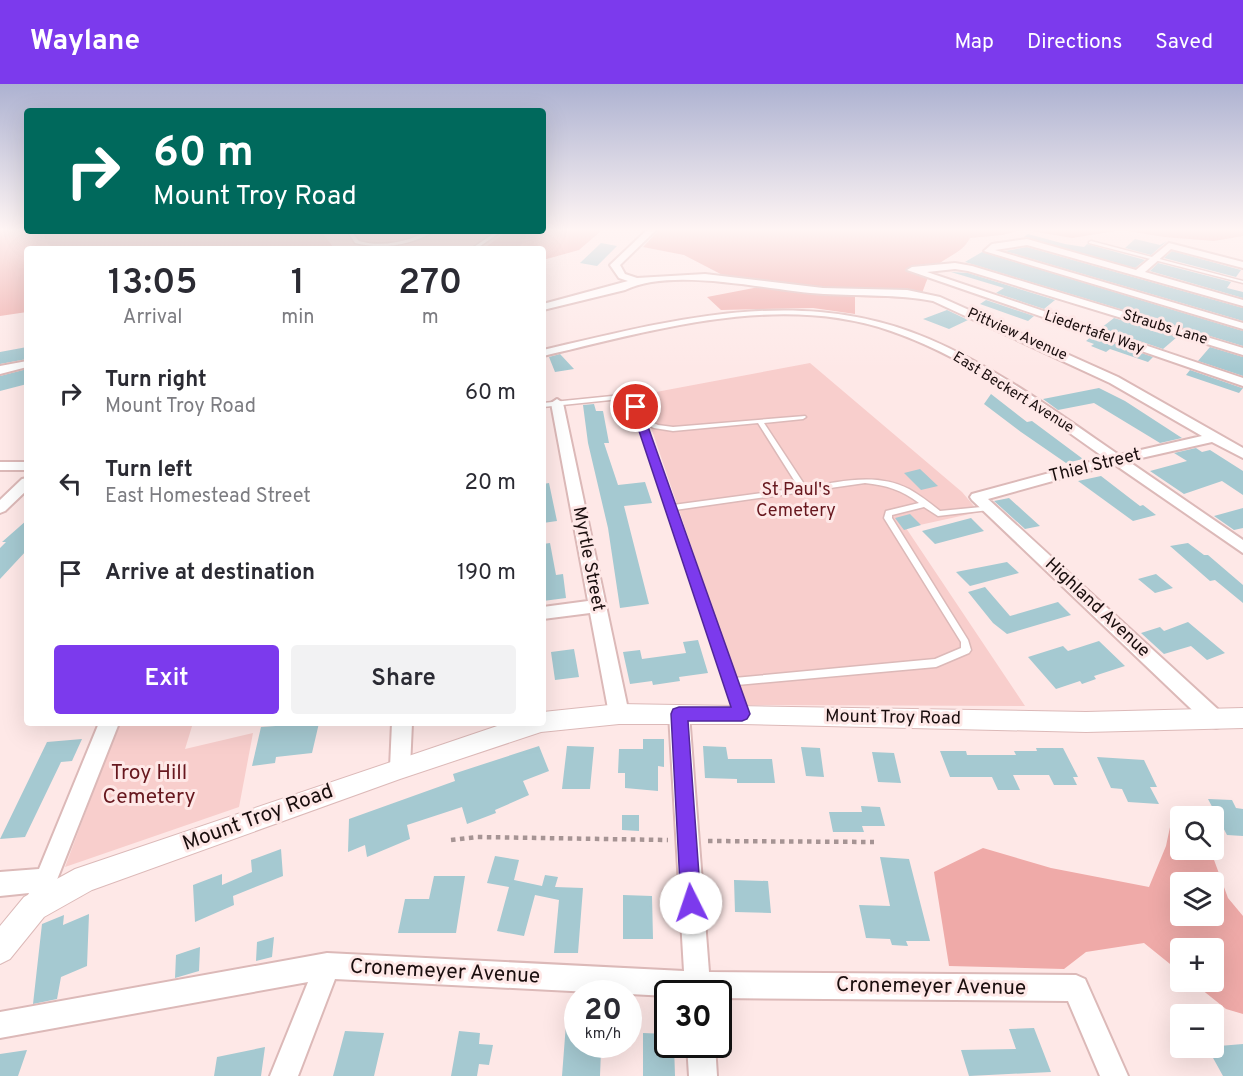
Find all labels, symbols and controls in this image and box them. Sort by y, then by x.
text: Waylane [30,24,140,60]
text: Map [954,29,994,56]
text: Directions [1027,29,1122,56]
text: Saved [1155,29,1213,56]
text: 60 m [153,128,254,181]
icon: right [54,132,132,210]
text: Mount Troy Road [153,180,357,214]
text: 13:05 [108,261,198,307]
text: 1 [291,261,305,307]
text: 270 [398,261,462,307]
street label: Pittview Avenue [964,304,1070,366]
text: Arrival [123,305,182,331]
text: min [281,305,315,331]
text: m [422,305,439,331]
street label: Straubs Lane [1120,306,1210,350]
street label: Liedertafel Way [1041,307,1147,359]
street label: East Beckert Avenue [949,348,1077,438]
text: Turn right [105,367,207,394]
icon: right [54,377,87,410]
text: 60 m [465,380,516,407]
pin [610,381,661,432]
icon: arrive [619,390,652,423]
text: Mount Troy Road [105,394,256,420]
street label: Thiel Street [1047,444,1143,488]
text: Turn left [105,457,193,484]
icon: left [54,467,87,500]
text: 20 m [465,470,516,497]
park label: St Paul's Cemetery [756,479,836,523]
text: East Homestead Street [105,484,311,510]
street label: Myrtle Street [567,505,609,613]
street label: Highland Avenue [1039,553,1155,663]
icon: arrive [54,557,87,590]
text: Arrive at destination [105,560,315,587]
text: 190 m [457,560,516,587]
button: Exit [54,645,279,714]
button: Share [291,645,516,714]
street label: Mount Troy Road [825,705,961,731]
park label: Troy Hill Cemetery [102,760,196,811]
street label: Mount Troy Road [179,778,337,858]
map controls [1170,806,1224,1058]
button: search [1170,806,1224,860]
position arrow [659,871,723,935]
button: layers [1170,872,1224,926]
button: + [1170,938,1224,992]
street label: Cronemeyer Avenue [349,954,541,990]
street label: Cronemeyer Avenue [836,972,1026,1002]
speed limit sign: 30 [654,980,732,1058]
text: 20 [584,993,622,1030]
button: − [1170,1004,1224,1058]
text: km/h [585,1025,621,1044]

